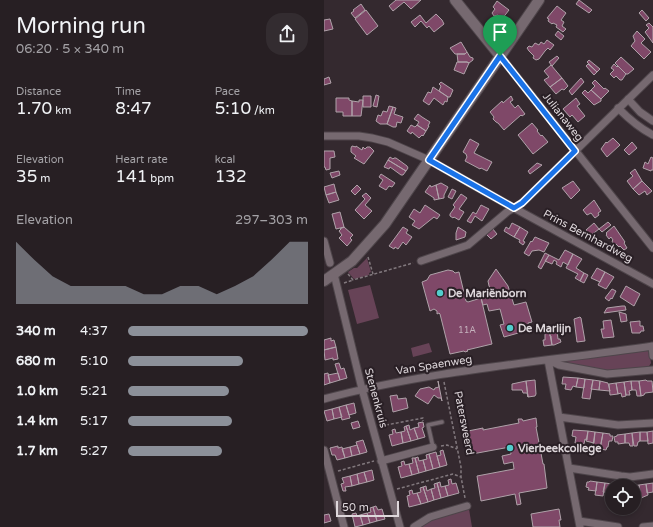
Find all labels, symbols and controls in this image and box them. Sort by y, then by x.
text: Morning run [16,13,146,39]
button: share [266,13,308,55]
pin [483,15,517,56]
icon: arrive [489,21,511,43]
text: 06:20 · 5 × 340 m [16,41,124,57]
text: Distance [16,85,61,98]
text: Time [115,85,141,98]
text: Pace [215,85,240,98]
street label: Julianaweg [540,90,586,144]
text: 1.70 [16,98,52,119]
text: 8:47 [115,98,152,119]
text: 5:10 [215,98,251,119]
text: km [52,104,71,117]
text: /km [251,104,275,117]
text: Elevation [16,153,64,166]
text: Heart rate [115,153,168,166]
text: kcal [215,153,235,166]
text: 35 [16,166,37,187]
text: 141 [115,166,147,187]
text: 132 [215,166,247,187]
text: m [37,172,50,185]
text: bpm [147,172,174,185]
street label: Prins Bernhardweg [541,207,635,265]
text: Elevation [16,212,73,228]
text: 297–303 m [235,212,308,228]
place label: De Mariënborn [448,287,527,300]
marker: De Mariënborn [435,288,445,298]
place label: De Marlijn [518,322,571,336]
text: 340 m [16,323,56,339]
text: 4:37 [80,323,108,339]
marker: De Marlijn [505,323,515,333]
house number: 11A [458,325,476,336]
text: 680 m [16,353,56,369]
text: 5:10 [80,353,108,369]
street label: Van Spaenweg [395,353,473,377]
street label: Stenenkruis [362,367,390,429]
text: 1.0 km [16,383,58,399]
text: 5:21 [80,383,108,399]
street label: Patersweerd [451,390,477,456]
text: 1.4 km [16,413,58,429]
text: 5:17 [80,413,108,429]
place label: Vierbeekcollege [518,442,602,456]
text: 1.7 km [16,443,58,459]
text: 5:27 [80,443,108,459]
marker: Vierbeekcollege [505,443,515,453]
map controls [605,479,641,515]
button: locate [605,479,641,515]
scale bar [336,499,399,518]
text: 50 m [342,501,369,514]

